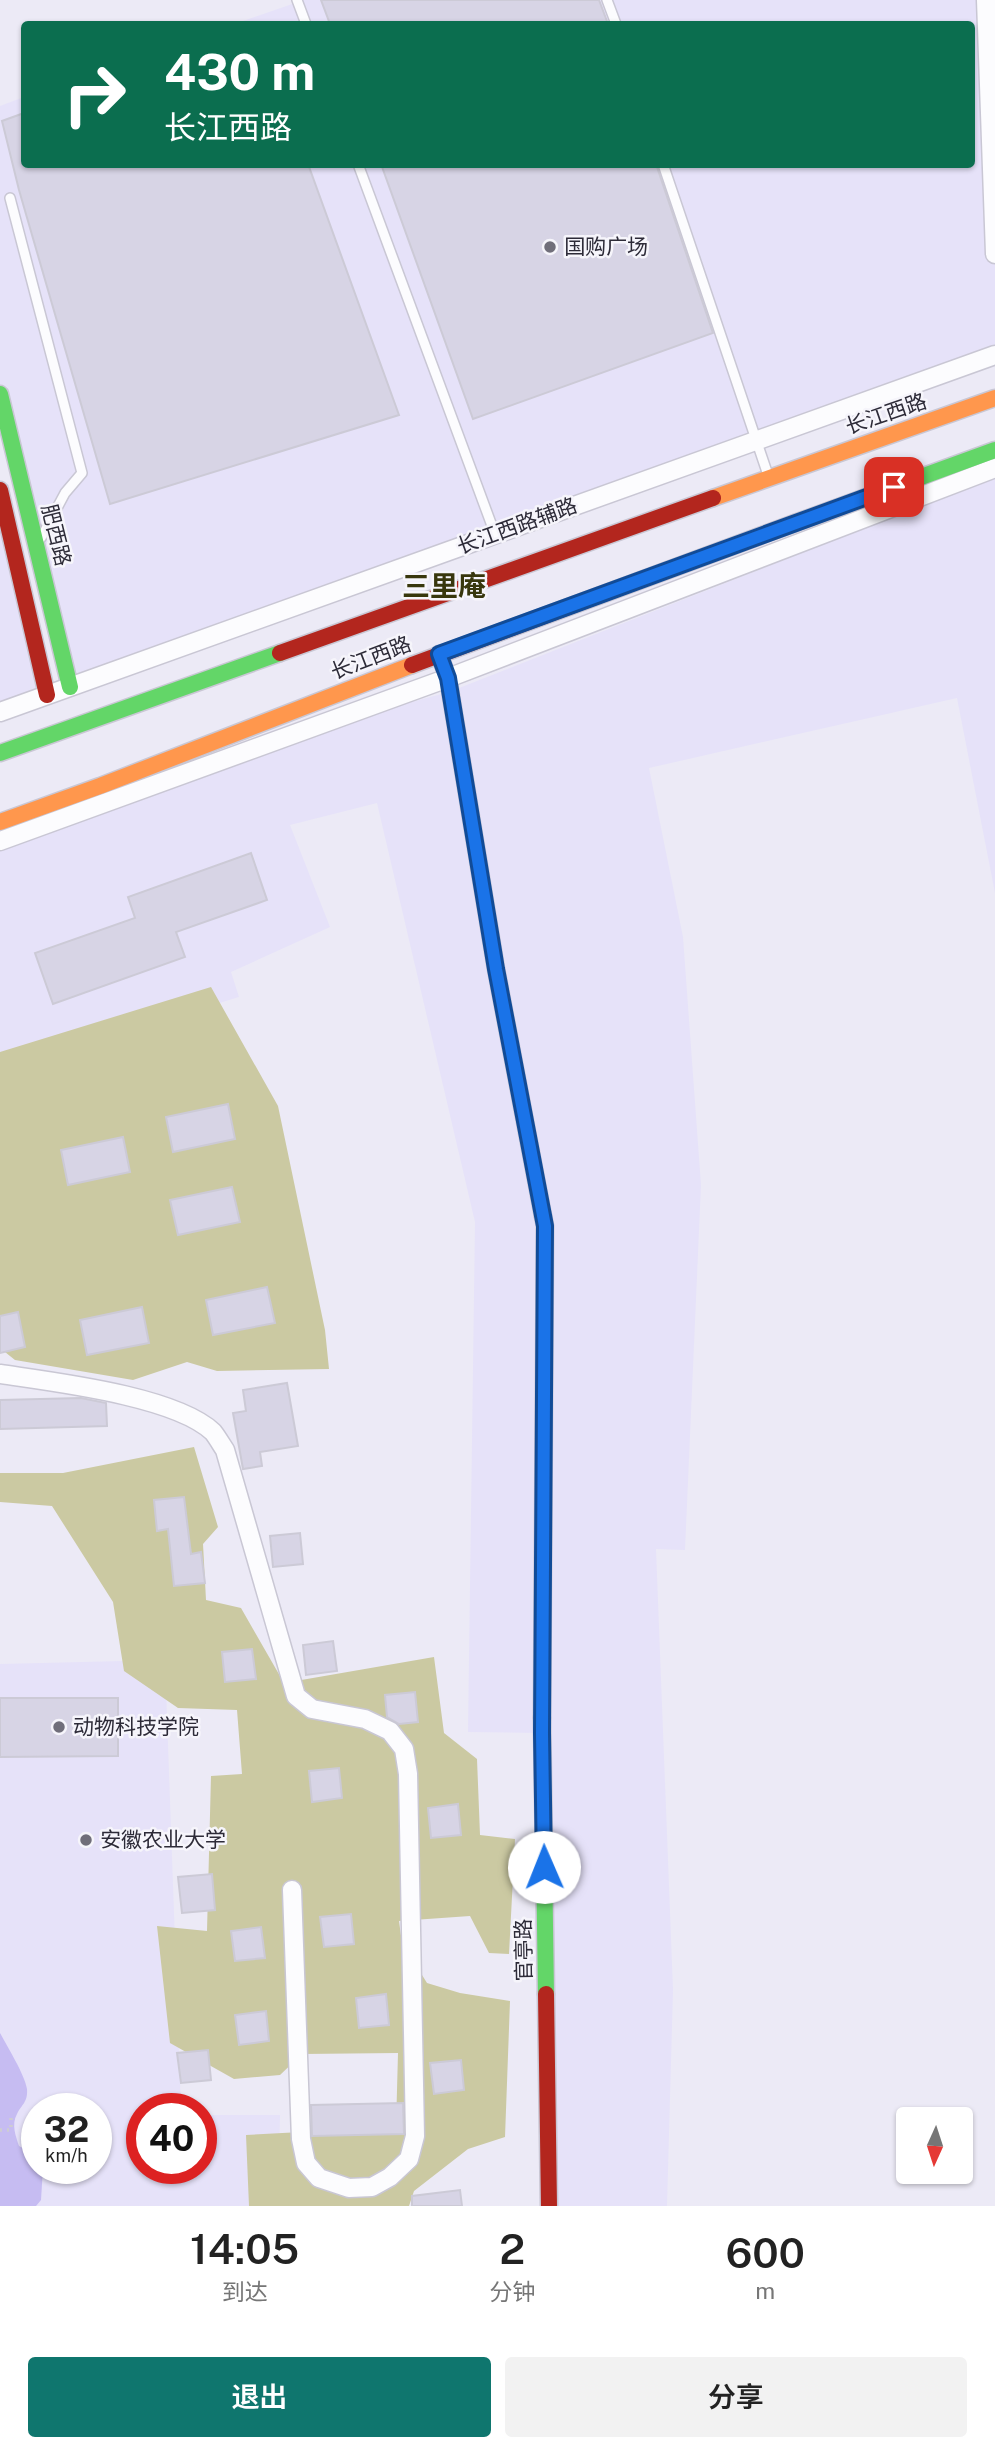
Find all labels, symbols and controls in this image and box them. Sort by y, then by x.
text: 430 m [164,43,315,101]
icon: right [49,49,140,140]
text: 长江西路 [164,109,292,146]
place label: 国购广场 [564,234,648,259]
marker: 国购广场 [542,239,558,255]
street label: 长江西路 [842,388,930,439]
pin [864,457,924,517]
icon: arrive [875,468,913,506]
street label: 长江西路辅路 [453,492,580,559]
street label: 肥西路 [37,501,76,568]
district label: 三里庵 [402,569,486,602]
street label: 长江西路 [327,631,415,684]
place label: 动物科技学院 [73,1714,199,1739]
marker: 动物科技学院 [51,1719,67,1735]
place label: 安徽农业大学 [100,1827,226,1852]
position arrow [507,1830,581,1904]
marker: 安徽农业大学 [78,1832,94,1848]
street label: 官亭路 [510,1918,537,1982]
speed limit sign: 40 [126,2093,217,2184]
north arrow [896,2107,973,2184]
map controls [896,2107,973,2184]
text: 32 [44,2109,89,2150]
text: km/h [45,2145,88,2166]
text: 14:05 [190,2224,299,2273]
text: 2 [499,2224,525,2273]
text: 600 [725,2228,805,2277]
text: m [755,2277,775,2304]
text: 到达 [222,2278,268,2305]
text: 分钟 [489,2278,535,2305]
button: 退出 [28,2357,491,2437]
button: 分享 [505,2357,967,2437]

